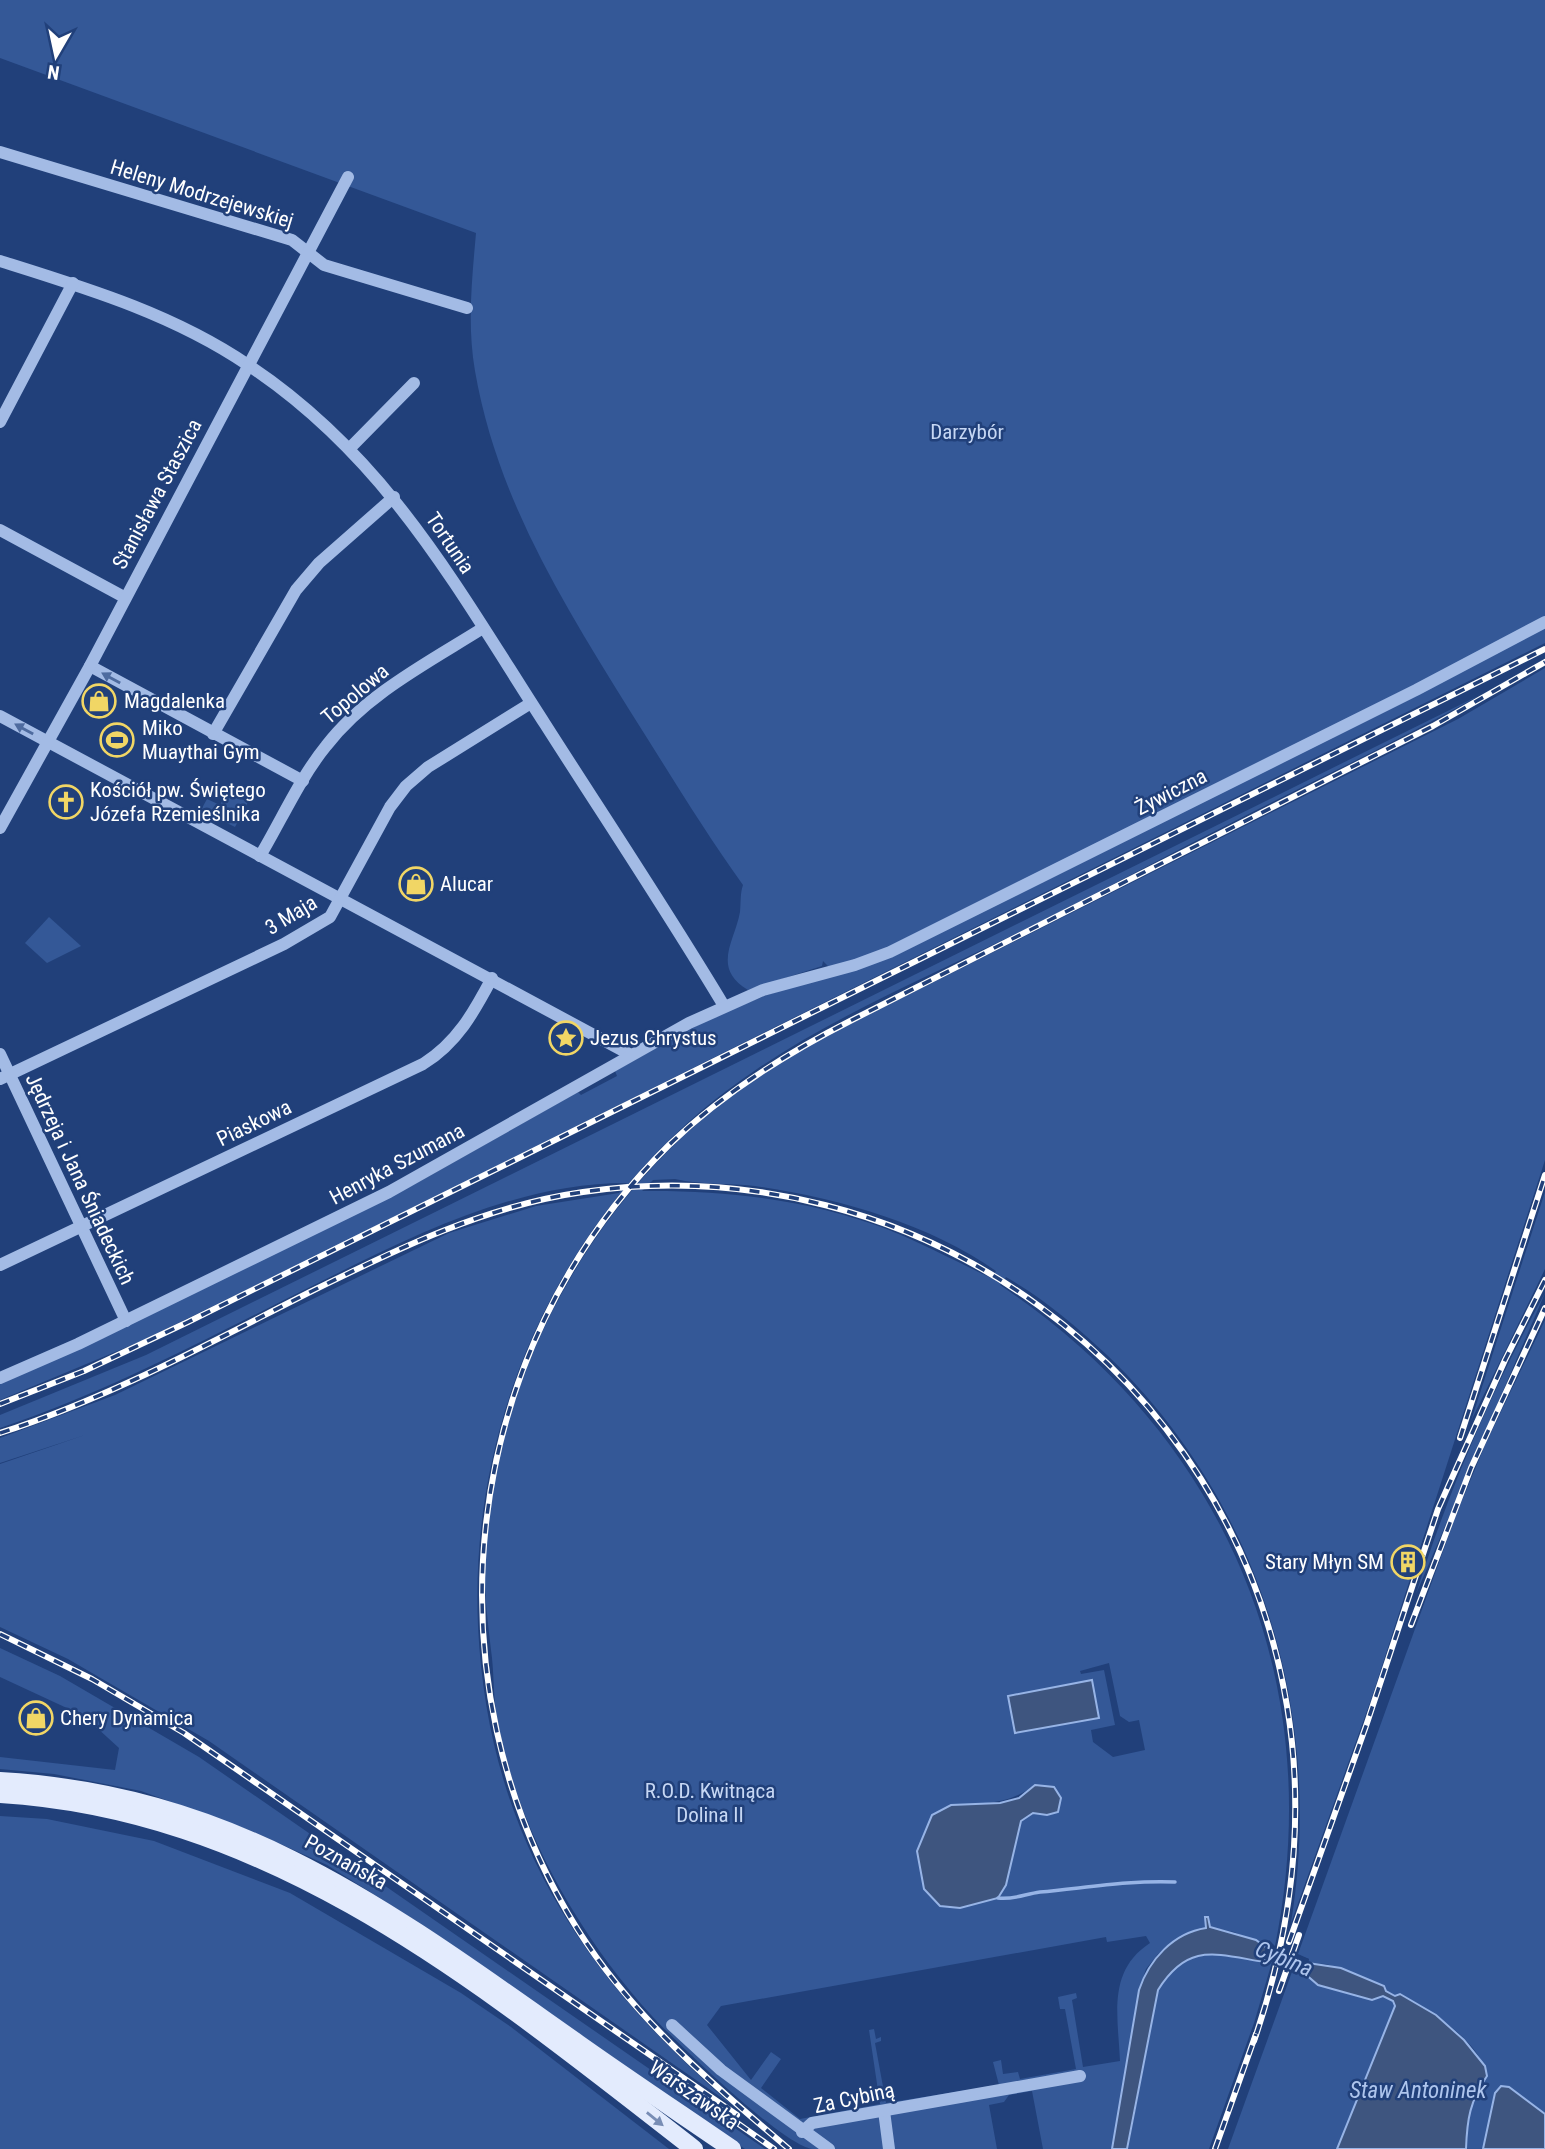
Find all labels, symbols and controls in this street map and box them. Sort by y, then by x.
north arrow [21,21,91,91]
text: N [46,60,61,85]
street label: Heleny Modrzejewskiej [108,155,296,233]
street label: Stanisława Staszica [107,415,207,573]
park label: Darzybór [930,420,1004,444]
street label: Tortunia [421,508,479,578]
street label: Topolowa [316,659,394,729]
one-way arrow [101,672,120,684]
shop icon: Magdalenka [80,682,118,720]
place label: Magdalenka [124,689,225,713]
place label: Miko Muaythai Gym [142,716,260,764]
sports icon: Miko Muaythai Gym [98,721,136,759]
one-way arrow [14,723,34,735]
street label: Żywiczna [1131,764,1211,820]
place label: Kościół pw. Świętego Józefa Rzemieślnika [90,778,266,826]
church icon: Kościół pw. Świętego Józefa Rzemieślnika [47,783,85,821]
shop icon: Alucar [397,865,435,903]
place label: Alucar [440,872,493,896]
street label: 3 Maja [261,890,321,940]
place icon: Jezus Chrystus [547,1019,585,1057]
place label: Jezus Chrystus [590,1026,717,1050]
street label: Jędrzeja i Jana Śniadeckich [20,1070,140,1288]
street label: Piaskowa [213,1095,295,1151]
street label: Henryka Szumana [326,1118,468,1210]
building icon: Stary Młyn SM [1389,1543,1427,1581]
place label: Stary Młyn SM [1265,1550,1384,1574]
shop icon: Chery Dynamica [17,1699,55,1737]
place label: Chery Dynamica [60,1706,193,1730]
park label: R.O.D. Kwitnąca Dolina II [645,1779,775,1827]
street label: Poznańska [301,1830,391,1894]
water label: Cybina [1251,1935,1317,1983]
street label: Warszawska [645,2055,743,2135]
water label: Staw Antoninek [1349,2077,1487,2104]
street label: Za Cybiną [811,2078,897,2118]
one-way arrow [645,2111,663,2126]

